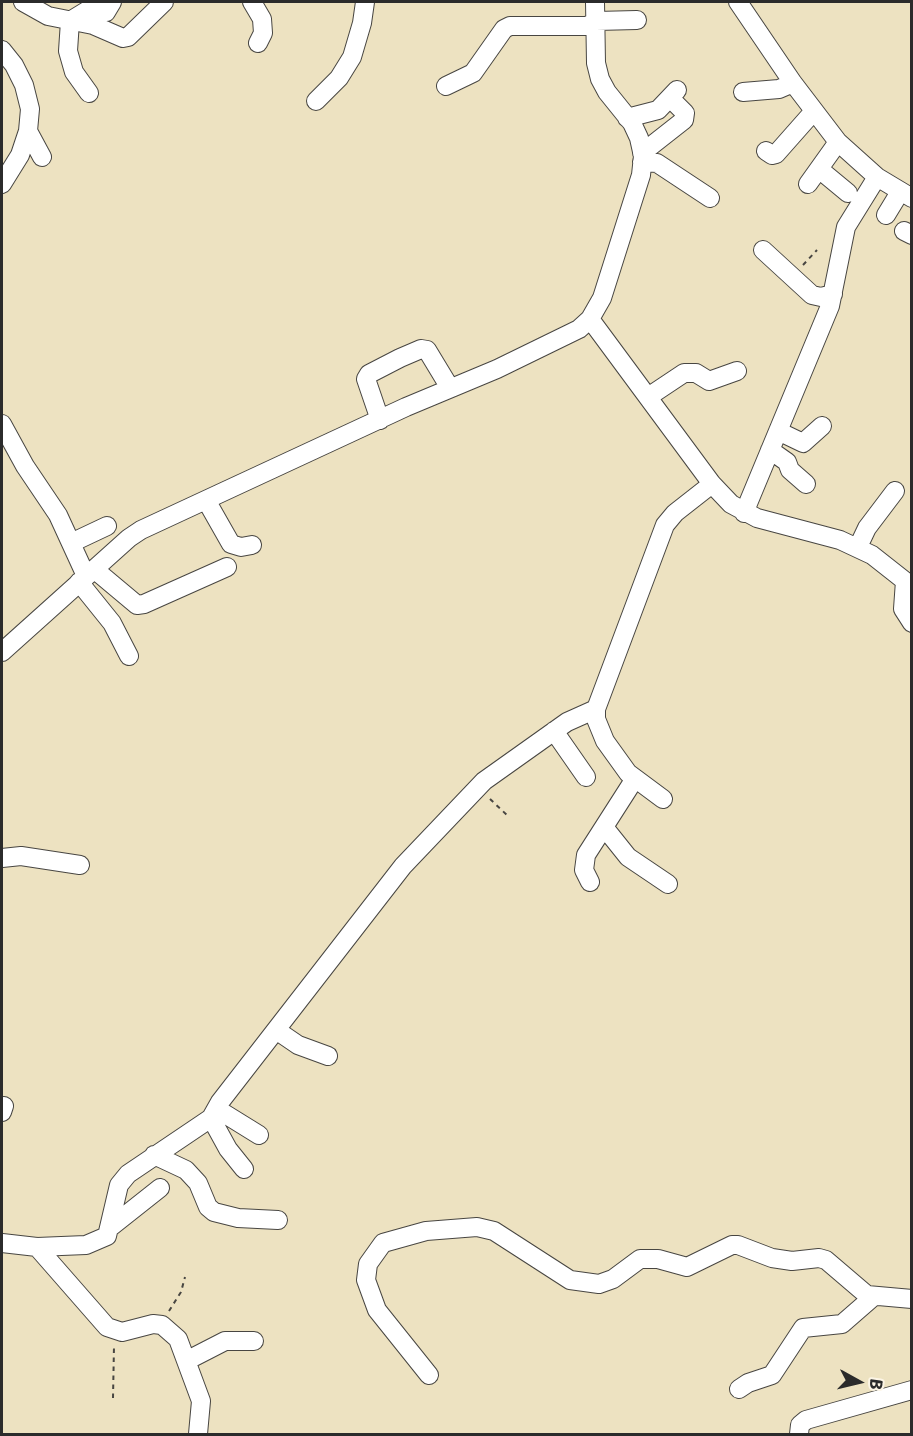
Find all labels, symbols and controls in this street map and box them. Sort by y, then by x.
north arrow [829,1352,889,1412]
text: B [864,1377,889,1392]

